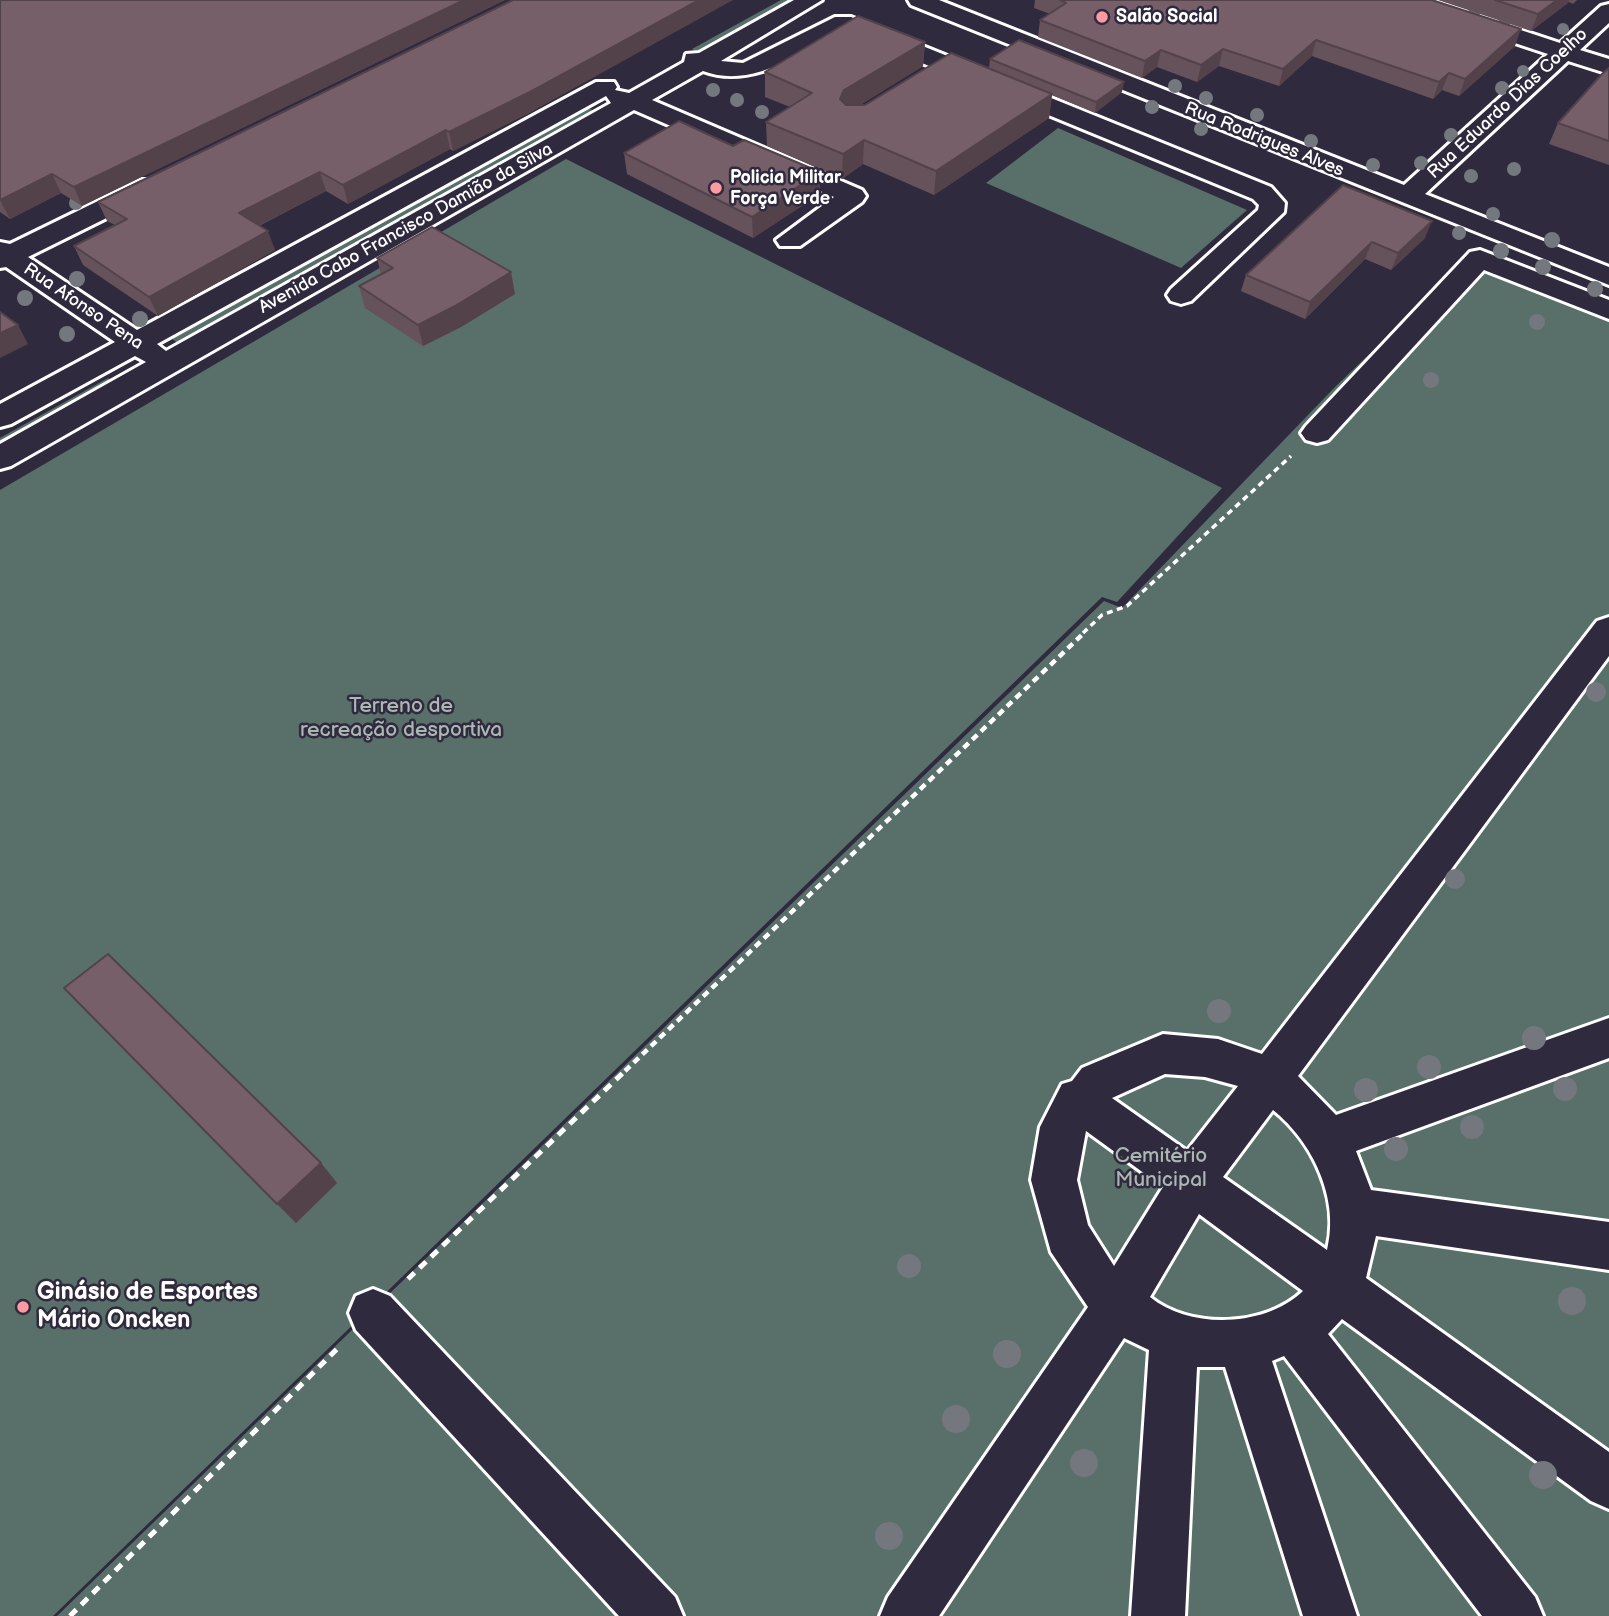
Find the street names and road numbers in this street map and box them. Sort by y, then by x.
street label: Rua Eduardo Dias Coelho [1423,24,1593,184]
street label: Rua Rodrigues Alves [1181,98,1347,182]
street label: Avenida Cabo Francisco Damião da Silva [255,139,557,319]
street label: Rua Afonso Pena [19,259,147,355]

